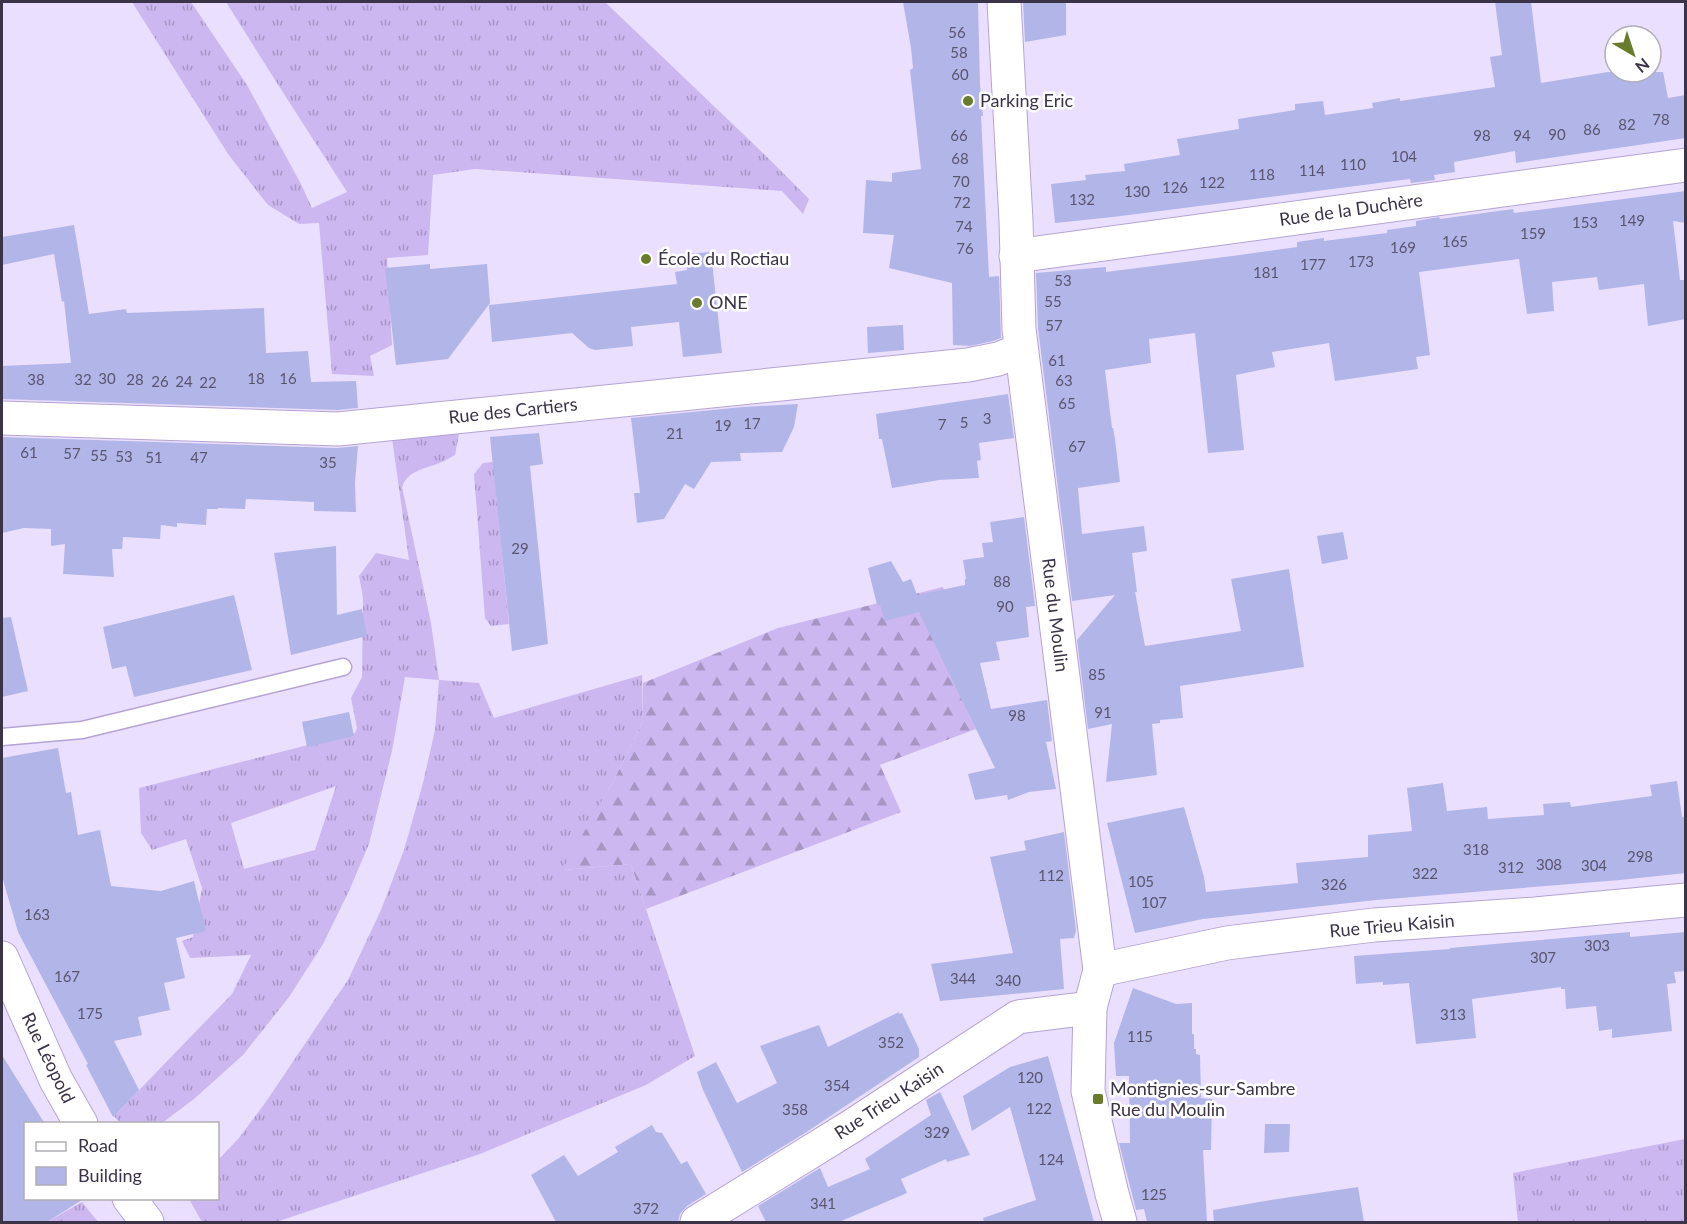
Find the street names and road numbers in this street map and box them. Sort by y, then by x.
street label: Rue de la Duchère [1278,188,1424,230]
street label: Rue des Cartiers [447,392,579,428]
street label: Rue du Moulin [1038,556,1074,673]
street label: Rue Trieu Kaisin [1328,909,1455,941]
street label: Rue Léopold [18,1009,80,1106]
street label: Rue Trieu Kaisin [830,1057,947,1144]

